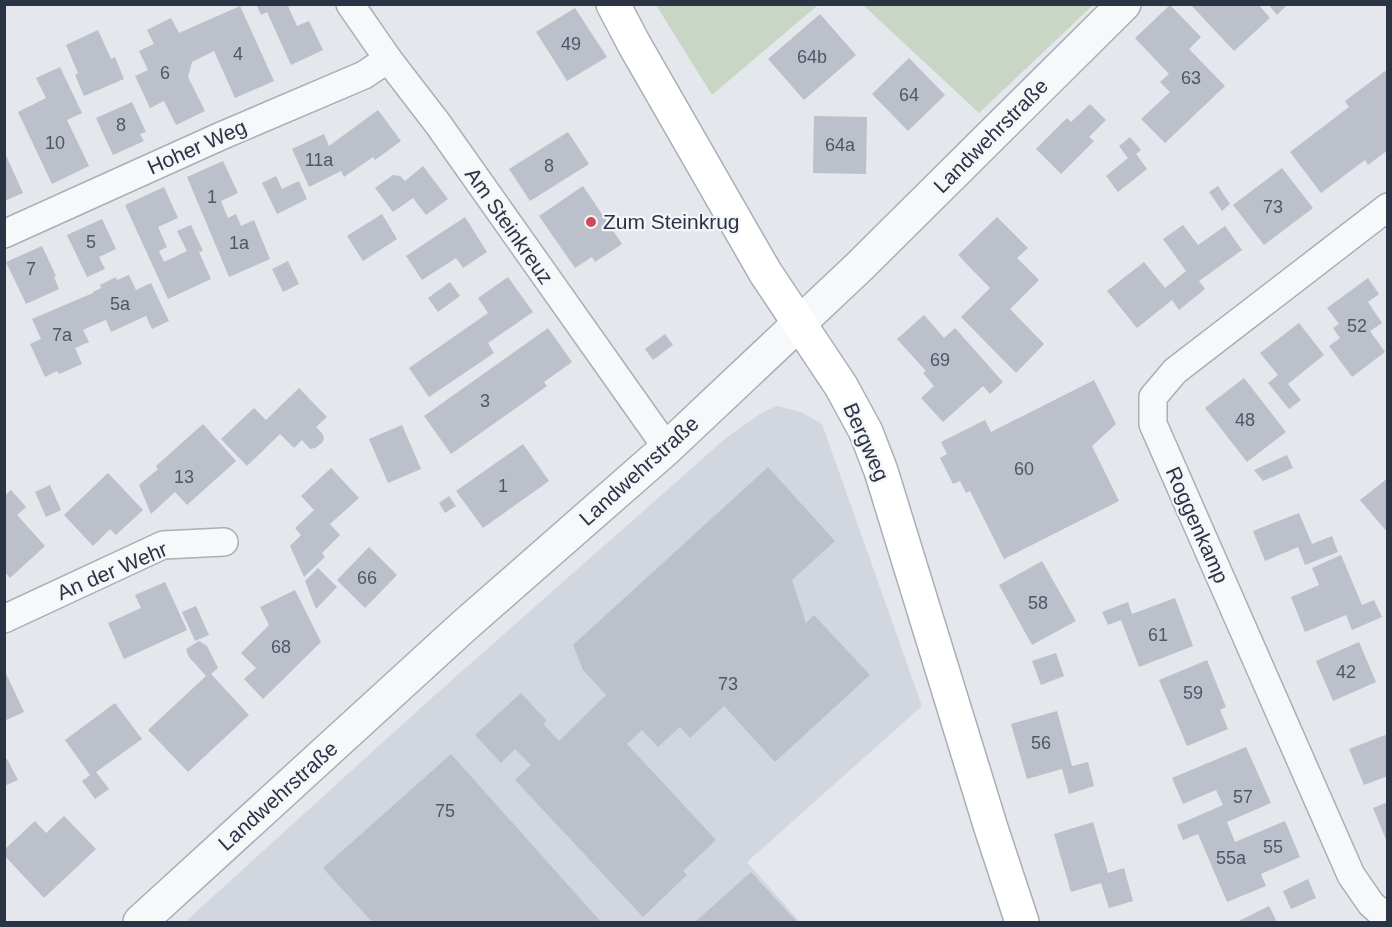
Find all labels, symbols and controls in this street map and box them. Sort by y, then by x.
house number: 49 [561,34,581,54]
house number: 4 [233,44,243,64]
house number: 64b [797,47,827,67]
house number: 6 [160,63,170,83]
house number: 63 [1181,68,1201,88]
street label: Landwehrstraße [929,74,1052,197]
house number: 64 [899,85,919,105]
house number: 8 [116,115,126,135]
street label: Hoher Weg [144,115,250,179]
house number: 10 [45,133,65,153]
house number: 64a [825,135,856,155]
house number: 11a [305,150,334,170]
house number: 8 [544,156,554,176]
street label: Am Steinkreuz [461,163,558,288]
house number: 1 [207,187,217,207]
house number: 73 [1263,197,1283,217]
place label: Zum Steinkrug [603,210,740,233]
marker: Zum Steinkrug [584,215,598,229]
house number: 5 [86,232,96,252]
house number: 1a [229,233,250,253]
house number: 7 [26,259,36,279]
house number: 5a [110,294,131,314]
house number: 52 [1347,316,1367,336]
house number: 7a [52,325,73,345]
house number: 69 [930,350,950,370]
house number: 3 [480,391,490,411]
street label: Bergweg [839,399,894,484]
house number: 48 [1235,410,1255,430]
street label: Landwehrstraße [575,411,703,530]
house number: 60 [1014,459,1034,479]
street label: Roggenkamp [1162,463,1233,587]
house number: 13 [174,467,194,487]
house number: 1 [498,476,508,496]
street label: An der Wehr [53,537,170,604]
house number: 66 [357,568,377,588]
house number: 58 [1028,593,1048,613]
house number: 61 [1148,625,1168,645]
house number: 68 [271,637,291,657]
house number: 42 [1336,662,1356,682]
house number: 73 [718,674,738,694]
house number: 59 [1183,683,1203,703]
house number: 56 [1031,733,1051,753]
street label: Landwehrstraße [214,736,342,855]
house number: 57 [1233,787,1253,807]
house number: 75 [435,801,455,821]
house number: 55 [1263,837,1283,857]
house number: 55a [1216,848,1247,868]

